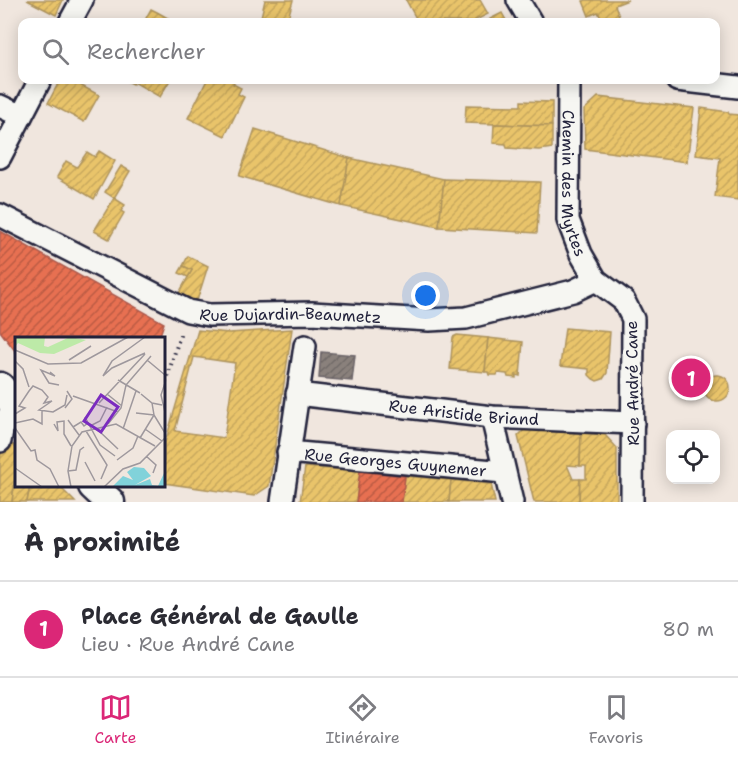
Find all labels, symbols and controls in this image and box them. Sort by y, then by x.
search box [18,18,720,84]
icon: search [39,35,72,68]
text: Rechercher [87,37,206,66]
street label: Chemin des Myrtes [557,110,591,260]
your location [411,281,440,310]
street label: Rue Dujardin-Beaumetz [198,303,382,328]
street label: Rue André Cane [621,320,644,446]
inset map [15,337,165,487]
pin: 1 [672,356,710,400]
street label: Rue Aristide Briand [388,395,539,430]
map controls [666,430,720,484]
button: locate [666,430,720,484]
street label: Rue Georges Guynemer [304,444,487,481]
text: À proximité [24,524,180,559]
text: Place Général de Gaulle [81,602,359,631]
text: 1 [39,616,48,642]
text: 80 m [662,616,714,642]
text: Lieu · Rue André Cane [81,631,295,657]
tab: Carte [95,691,136,748]
tab: Itinéraire [325,691,400,748]
tab: Favoris [589,691,643,748]

